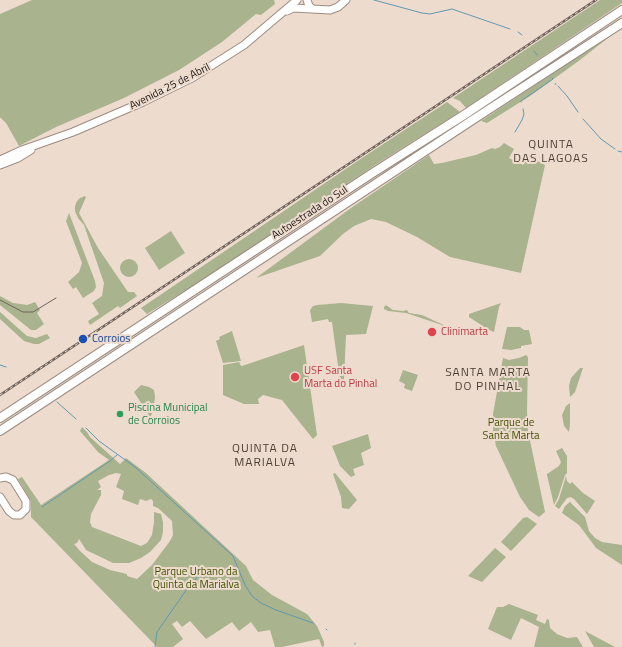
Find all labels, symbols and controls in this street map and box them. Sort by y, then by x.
street label: Avenida 25 de Abril [127,61,213,113]
district label: QUINTA DAS LAGOAS [513,138,589,166]
street label: Autoestrada do Sul [269,183,351,243]
place label: Clinimarta [441,325,488,339]
marker: Clinimarta [426,326,438,338]
place label: Corroios [92,332,130,346]
marker: Corroios [77,333,89,345]
place label: USF Santa Marta do Pinhal [304,364,377,390]
district label: SANTA MARTA DO PINHAL [445,366,531,394]
marker: USF Santa Marta do Pinhal [289,371,301,383]
place label: Piscina Municipal de Corroios [128,401,208,427]
marker: Piscina Municipal de Corroios [115,409,125,419]
park label: Parque de Santa Marta [482,416,540,442]
district label: QUINTA DA MARIALVA [232,442,298,470]
park label: Parque Urbano da Quinta da Marialva [153,565,239,591]

